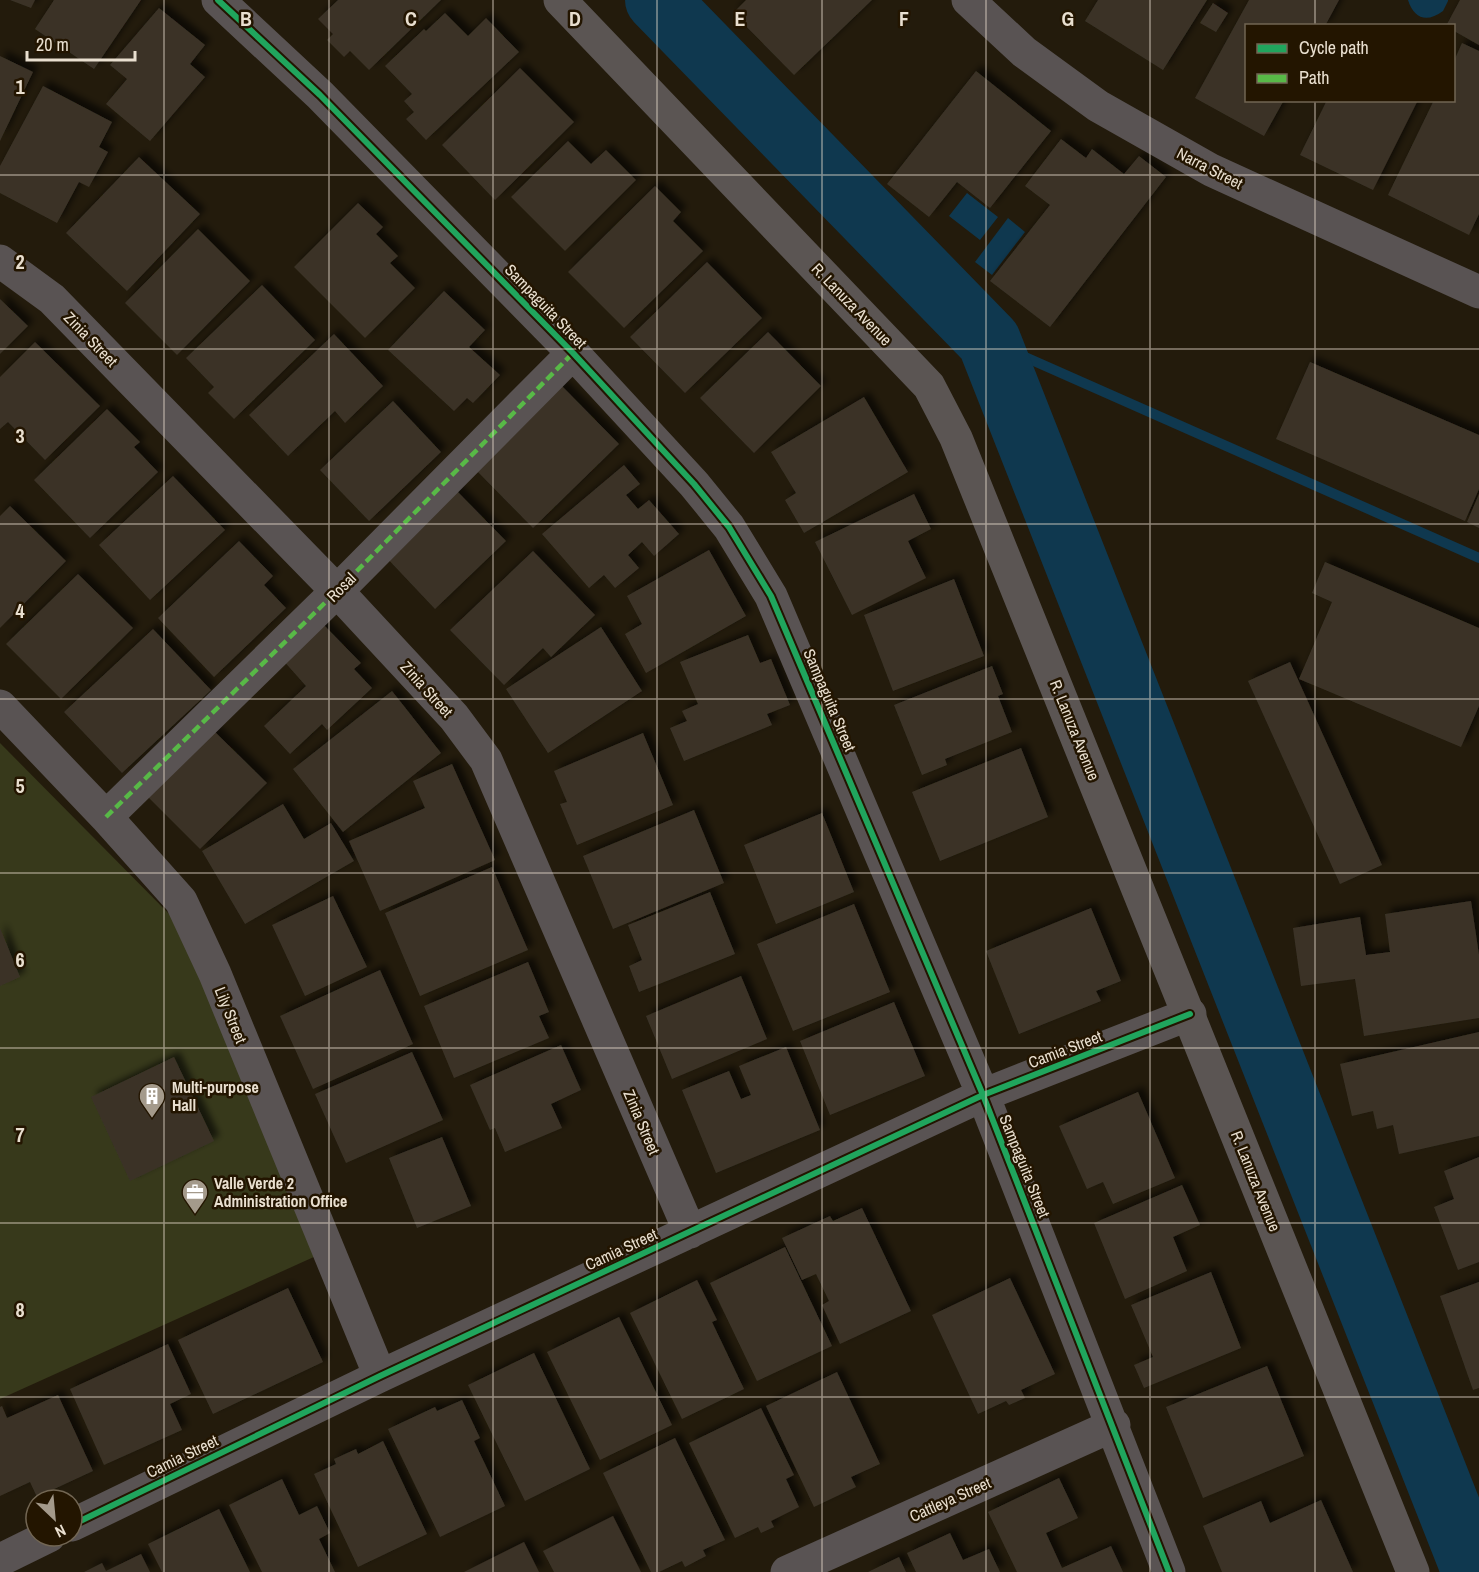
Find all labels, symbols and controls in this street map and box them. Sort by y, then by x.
text: B [240,5,252,32]
text: C [405,5,417,32]
text: D [569,5,581,32]
text: E [735,5,746,32]
text: F [899,5,909,32]
text: G [1062,5,1074,32]
scale bar [27,24,135,62]
legend [1245,24,1455,102]
text: 20 m [36,32,69,57]
text: Cycle path [1299,35,1369,60]
text: Path [1299,65,1329,90]
text: 1 [15,73,25,100]
street label: Narra Street [1173,142,1247,194]
text: 2 [15,248,25,275]
street label: R. Lanuza Avenue [807,258,897,350]
street label: Sampaguita Street [500,259,592,353]
street label: Zinia Street [59,307,123,372]
text: 3 [15,422,25,449]
street label: Rosal [321,567,361,607]
text: 4 [15,597,25,624]
street label: Sampaguita Street [798,645,862,755]
street label: Zinia Street [396,656,458,722]
street label: R. Lanuza Avenue [1045,676,1105,784]
text: 5 [15,772,25,799]
text: 6 [15,946,25,973]
street label: Lily Street [210,983,252,1047]
street label: Camia Street [1025,1025,1105,1073]
place label: Multi-purpose Hall [172,1076,259,1116]
building icon: Multi-purpose Hall [137,1081,167,1119]
street label: Zinia Street [618,1086,666,1158]
street label: Sampaguita Street [994,1111,1056,1221]
text: 7 [15,1121,25,1148]
street label: R. Lanuza Avenue [1226,1127,1286,1235]
place label: Valle Verde 2 Administration Office [214,1172,347,1212]
office icon: Valle Verde 2 Administration Office [180,1177,210,1215]
street label: Camia Street [581,1223,661,1275]
text: 8 [15,1296,25,1323]
street label: Camia Street [142,1429,222,1483]
street label: Cattleya Street [906,1471,994,1527]
north arrow [24,1488,84,1548]
text: N [51,1520,70,1543]

